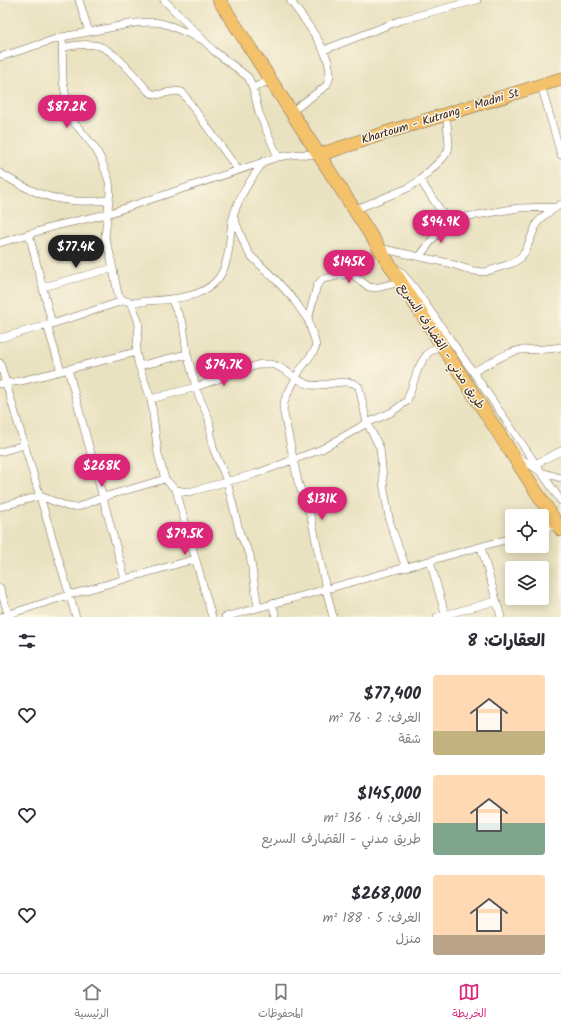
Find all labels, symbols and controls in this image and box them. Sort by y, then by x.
street label: Khartoum - Kutrang - Madni St [359,83,522,150]
pin: $87.2K [34,95,100,129]
text: $87.2K [47,97,87,118]
pin: $94.9K [408,210,474,244]
text: $94.9K [422,212,460,233]
pin: $77.4K [43,235,109,269]
text: $77.4K [57,237,95,258]
pin: $145K [321,250,377,284]
text: $145K [332,252,366,273]
street label: طريق مدني - القضارف السريع [393,279,490,414]
pin: $74.7K [191,353,257,387]
text: $74.7K [205,355,243,376]
pin: $268K [74,454,130,488]
text: $268K [83,456,121,477]
pin: $131K [294,487,350,521]
text: $131K [307,489,337,510]
map controls [505,509,549,605]
button: locate [505,509,549,553]
pin: $79.5K [152,522,218,556]
text: $79.5K [166,524,204,545]
button: layers [505,561,549,605]
text: العقارات: 8 [467,628,545,655]
icon: filters [16,630,38,652]
text: $77,400 [364,681,421,708]
icon: home [465,691,513,739]
icon: heart [16,704,38,726]
text: الغرف: 2 · 76 m² [329,708,421,729]
text: شقة [398,729,421,750]
text: $145,000 [357,781,421,808]
icon: home [465,791,513,839]
icon: heart [16,804,38,826]
text: الغرف: 4 · 136 m² [324,808,421,829]
text: طريق مدني - القضارف السريع [261,829,421,850]
text: $268,000 [351,881,421,908]
icon: home [465,891,513,939]
icon: heart [16,904,38,926]
text: الغرف: 5 · 188 m² [323,908,421,929]
text: منزل [395,929,421,950]
tab: الرئيسية [75,981,109,1023]
tab: المحفوظات [258,981,303,1023]
tab: الخريطة [452,981,487,1023]

